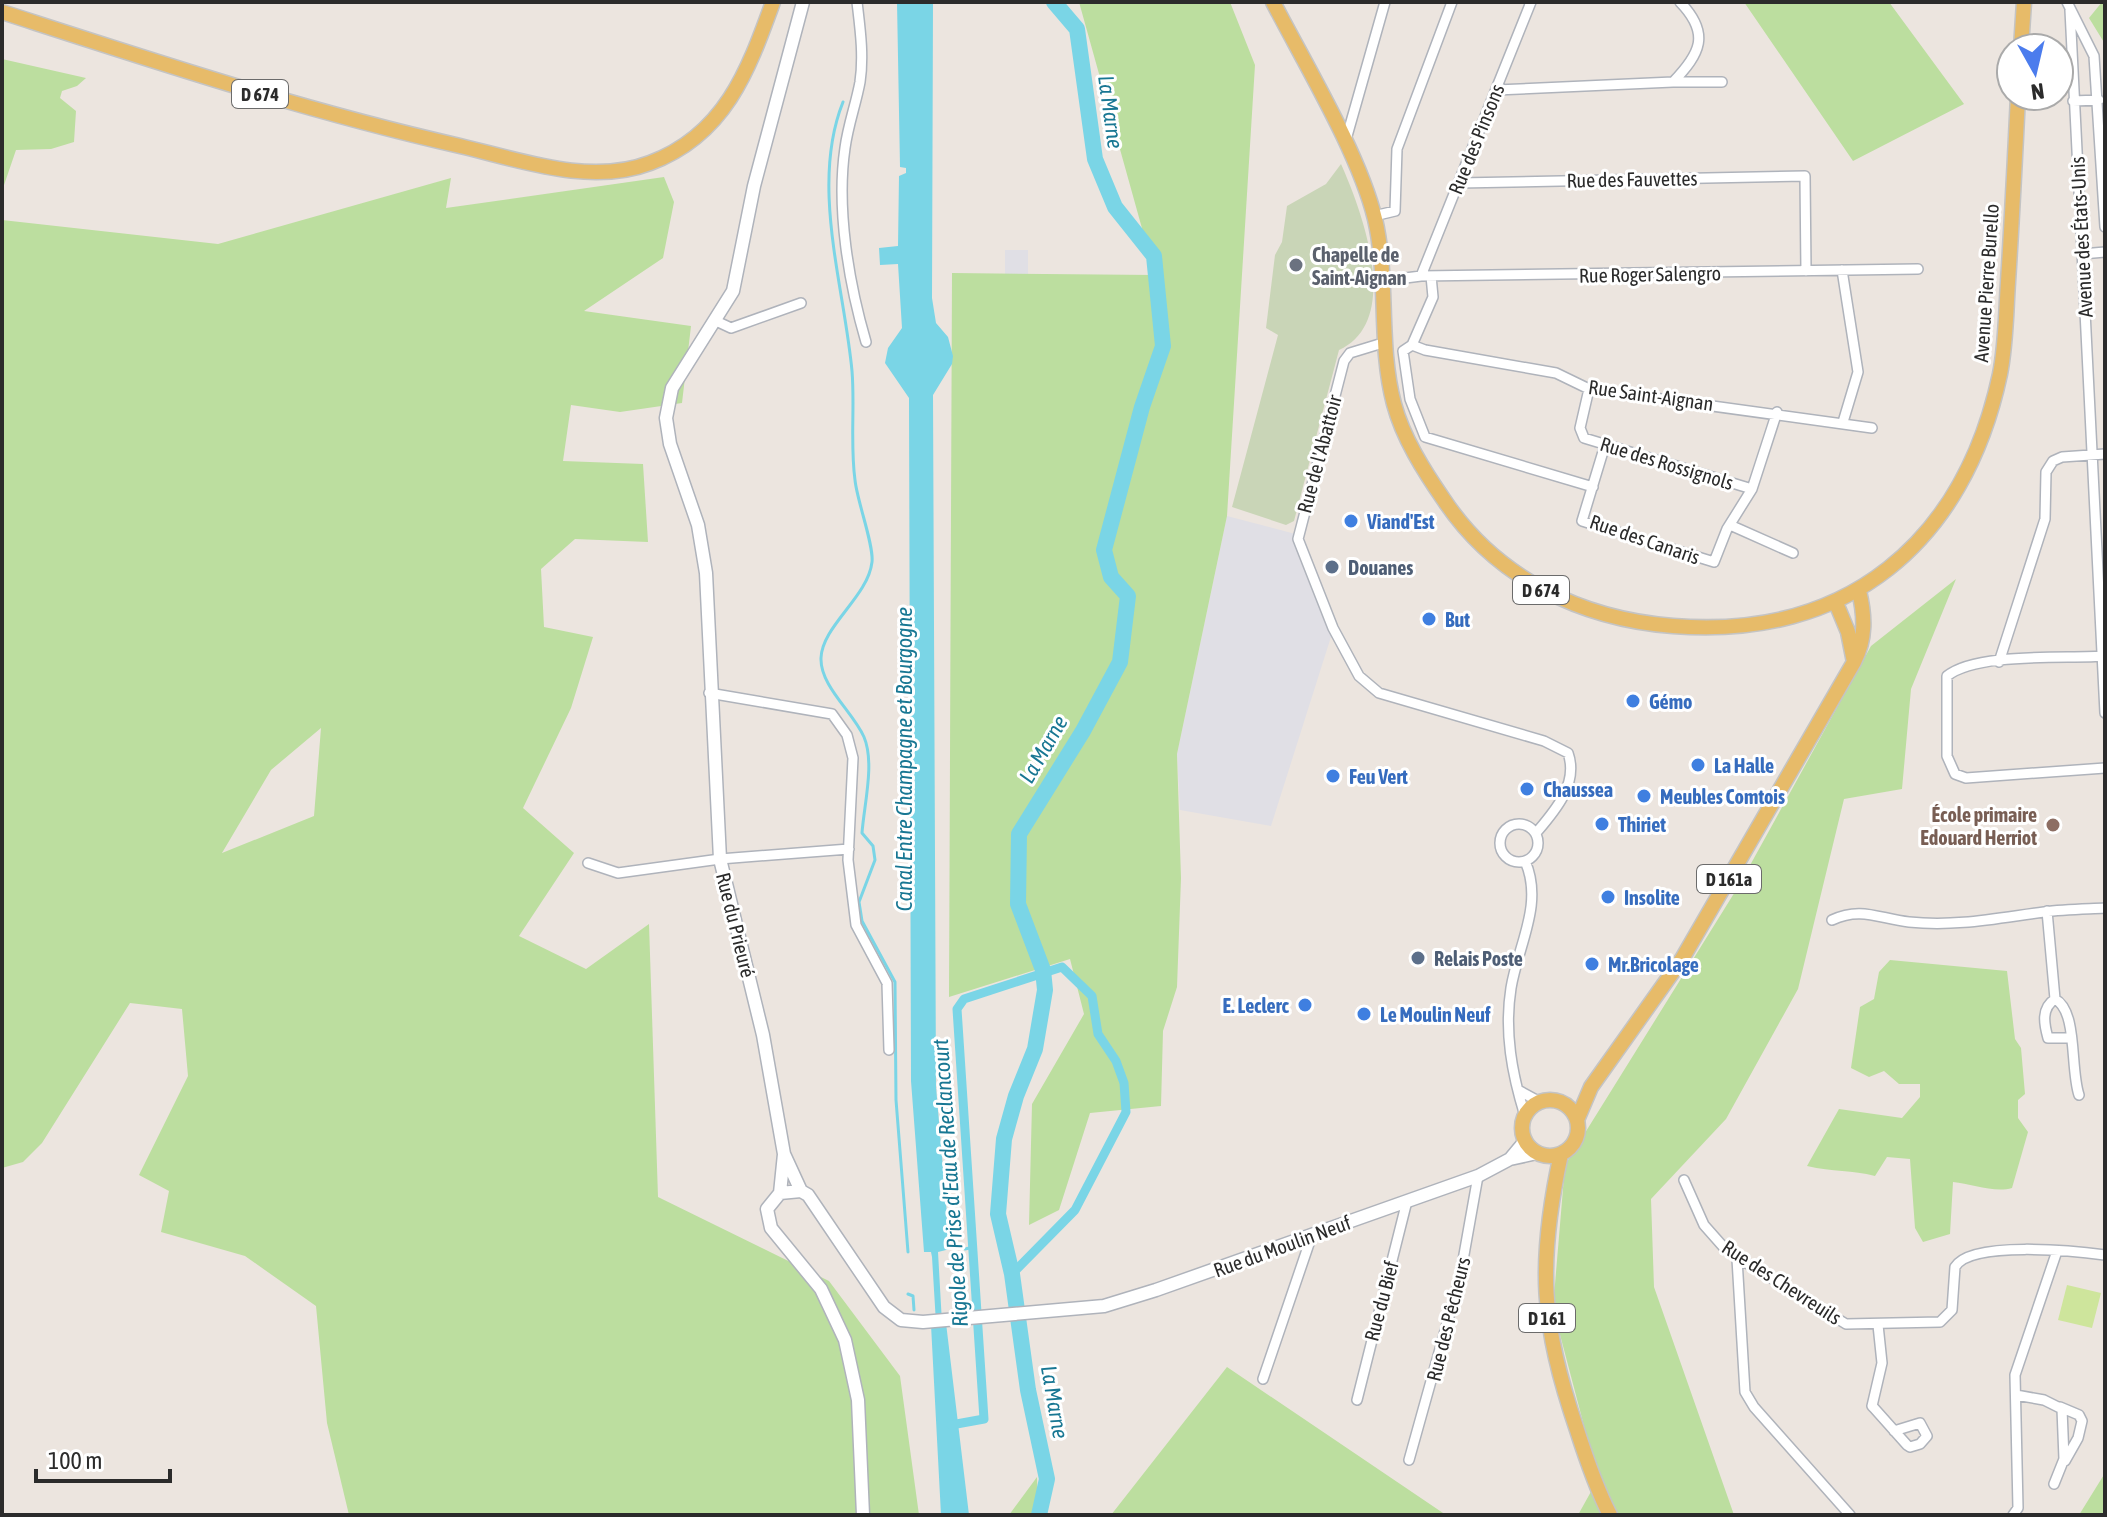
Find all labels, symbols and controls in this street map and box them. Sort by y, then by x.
north arrow [1995,32,2075,112]
water label: La Marne [1093,74,1129,150]
text: N [2030,78,2046,106]
road number: D 674 [232,80,288,108]
street label: Rue des Pinsons [1443,81,1509,197]
street label: Avenue des États-Unis [2065,156,2097,318]
street label: Rue des Fauvettes [1566,166,1698,192]
street label: Avenue Pierre Burello [1969,203,2003,363]
place label: Chapelle de Saint-Aignan [1312,243,1406,289]
marker: Chapelle de Saint-Aignan [1287,256,1305,274]
street label: Rue Roger Salengro [1579,261,1721,287]
street label: Rue Saint-Aignan [1587,375,1715,415]
street label: Rue de l'Abattoir [1292,391,1346,515]
street label: Rue des Rossignols [1598,432,1736,494]
street label: Rue des Canaris [1587,509,1703,569]
place label: Viand'Est [1366,510,1435,533]
marker: Viand'Est [1342,512,1360,530]
place label: Douanes [1348,556,1413,579]
marker: Douanes [1323,558,1341,576]
road number: D 674 [1513,576,1569,604]
water label: Canal Entre Champagne et Bourgogne [891,607,917,911]
place label: But [1445,608,1470,631]
marker: But [1420,610,1438,628]
place label: Gémo [1649,690,1692,713]
marker: Gémo [1624,692,1642,710]
water label: La Marne [1013,711,1073,787]
place label: La Halle [1714,754,1774,777]
marker: La Halle [1689,756,1707,774]
place label: Feu Vert [1349,765,1408,788]
marker: Feu Vert [1324,767,1342,785]
place label: Chaussea [1543,778,1613,801]
marker: Chaussea [1518,780,1536,798]
place label: Meubles Comtois [1660,785,1785,808]
marker: Meubles Comtois [1635,787,1653,805]
place label: École primaire Edouard Herriot [1920,803,2037,849]
place label: Thiriet [1618,813,1666,836]
marker: Thiriet [1593,815,1611,833]
marker: École primaire Edouard Herriot [2044,816,2062,834]
road number: D 161a [1697,865,1761,893]
street label: Rue du Prieuré [712,870,760,980]
place label: Insolite [1624,886,1680,909]
marker: Insolite [1599,888,1617,906]
place label: Relais Poste [1434,947,1523,970]
marker: Relais Poste [1409,949,1427,967]
place label: Mr.Bricolage [1608,953,1699,976]
marker: Mr.Bricolage [1583,955,1601,973]
place label: E. Leclerc [1223,994,1290,1017]
marker: E. Leclerc [1296,996,1314,1014]
place label: Le Moulin Neuf [1380,1003,1491,1026]
marker: Le Moulin Neuf [1355,1005,1373,1023]
water label: Rigole de Prise d'Eau de Reclancourt [927,1037,973,1328]
street label: Rue du Moulin Neuf [1210,1210,1354,1281]
street label: Rue des Chevreuils [1718,1235,1846,1329]
street label: Rue des Pêcheurs [1421,1254,1475,1384]
street label: Rue du Bief [1359,1258,1403,1344]
road number: D 161 [1519,1304,1575,1332]
water label: La Marne [1036,1363,1074,1441]
scale bar [36,1433,170,1483]
text: 100 m [48,1447,102,1474]

